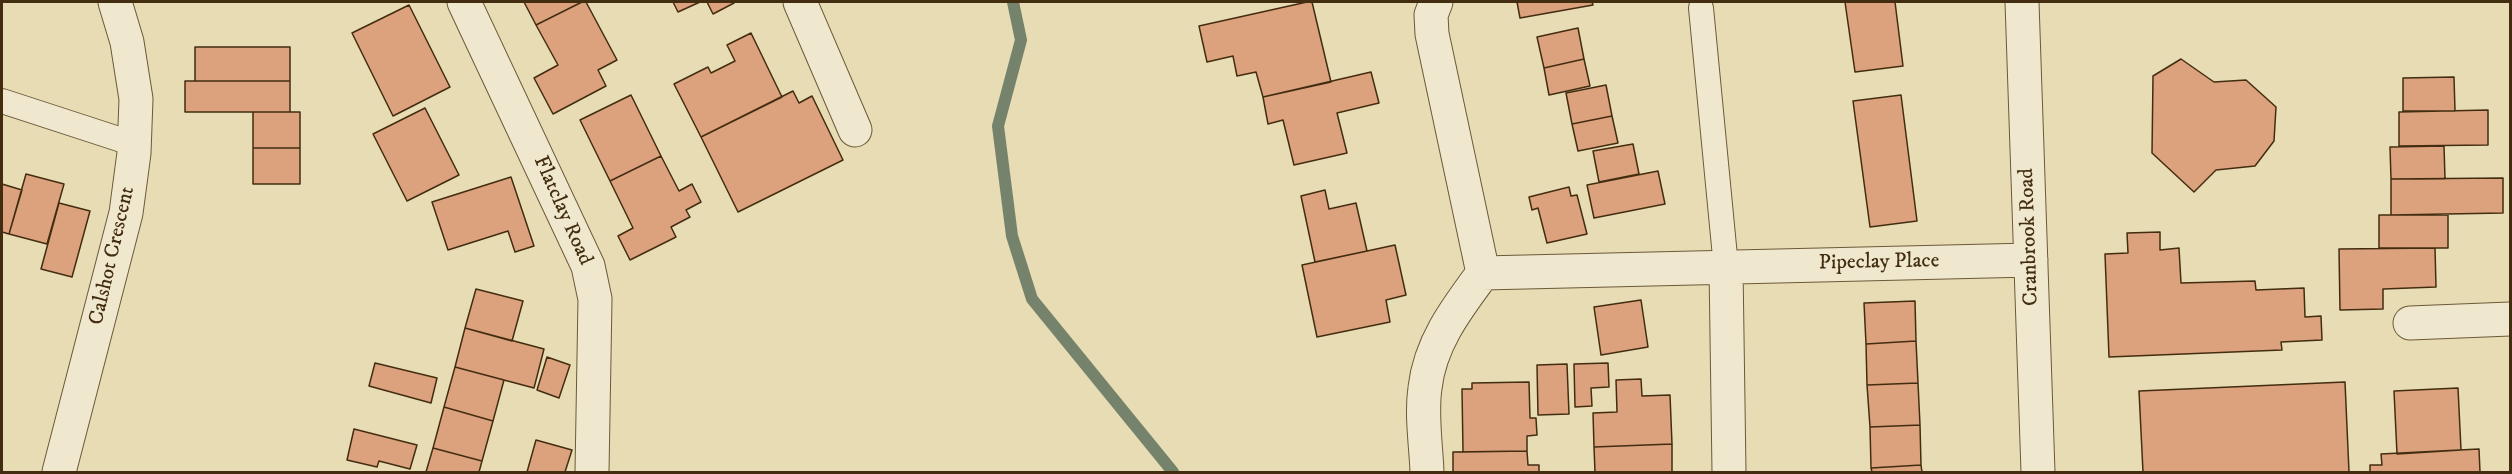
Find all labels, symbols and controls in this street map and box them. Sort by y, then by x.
street label: Flatclay Road [527,152,597,270]
street label: Cranbrook Road [2015,168,2045,306]
street label: Calshot Crescent [85,184,141,328]
street label: Pipeclay Place [1819,249,1939,277]

